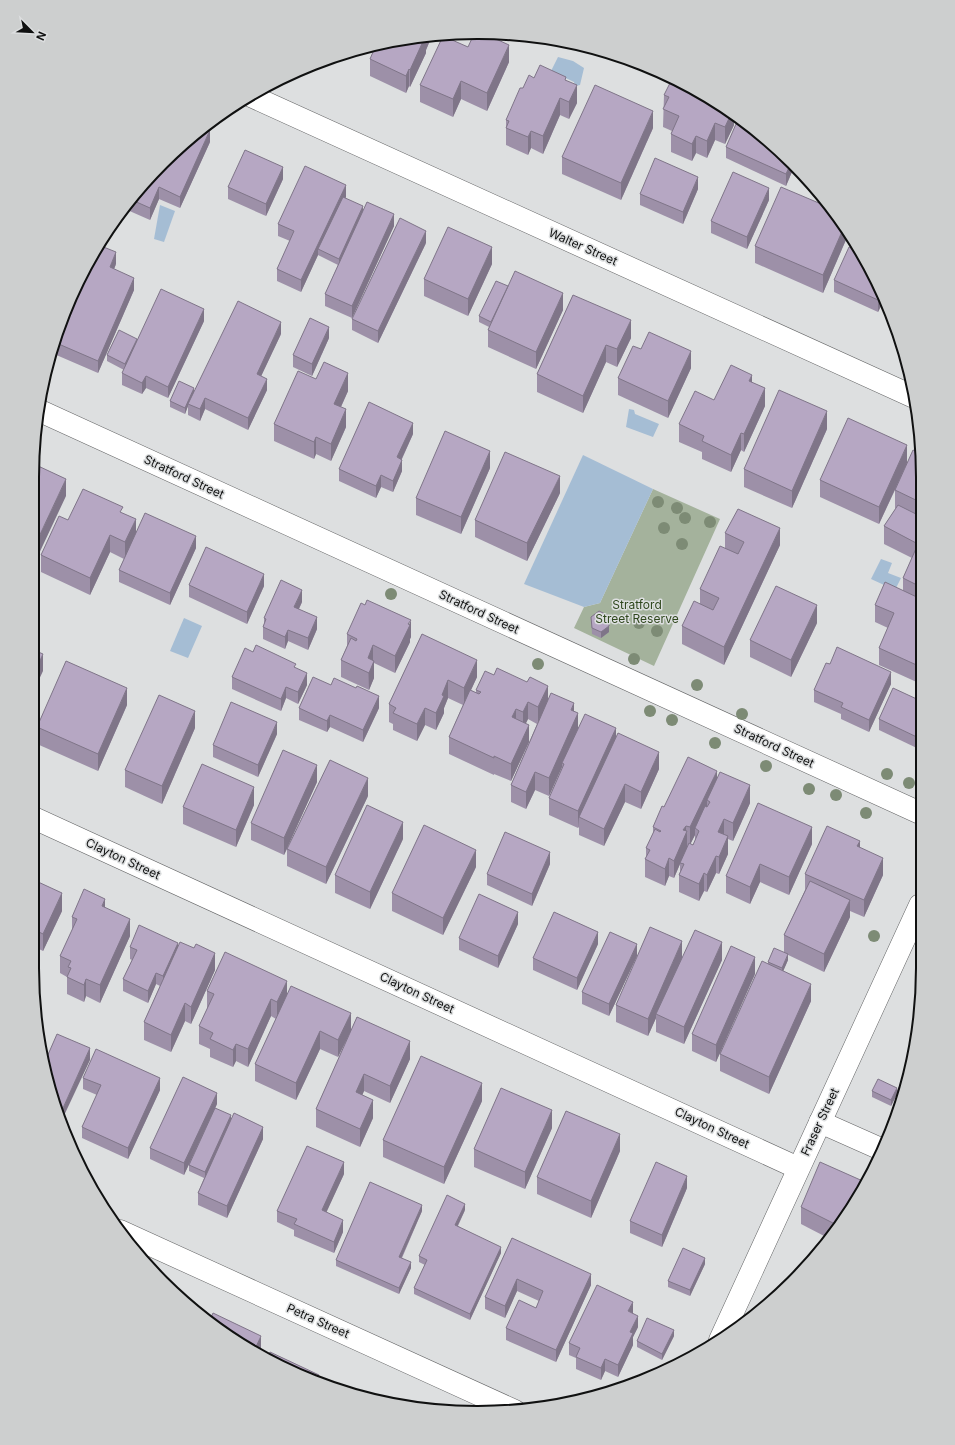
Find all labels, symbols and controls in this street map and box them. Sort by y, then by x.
north arrow [12,12,52,52]
text: N [33,29,49,43]
street label: Walter Street [547,225,620,268]
street label: Stratford Street [142,451,227,502]
street label: Stratford Street [437,586,522,637]
park label: Stratford Street Reserve [595,597,679,626]
street label: Stratford Street [732,720,817,771]
street label: Clayton Street [84,835,163,882]
street label: Clayton Street [378,969,457,1016]
street label: Fraser Street [797,1085,842,1158]
street label: Clayton Street [673,1104,752,1151]
street label: Petra Street [285,1300,352,1341]

